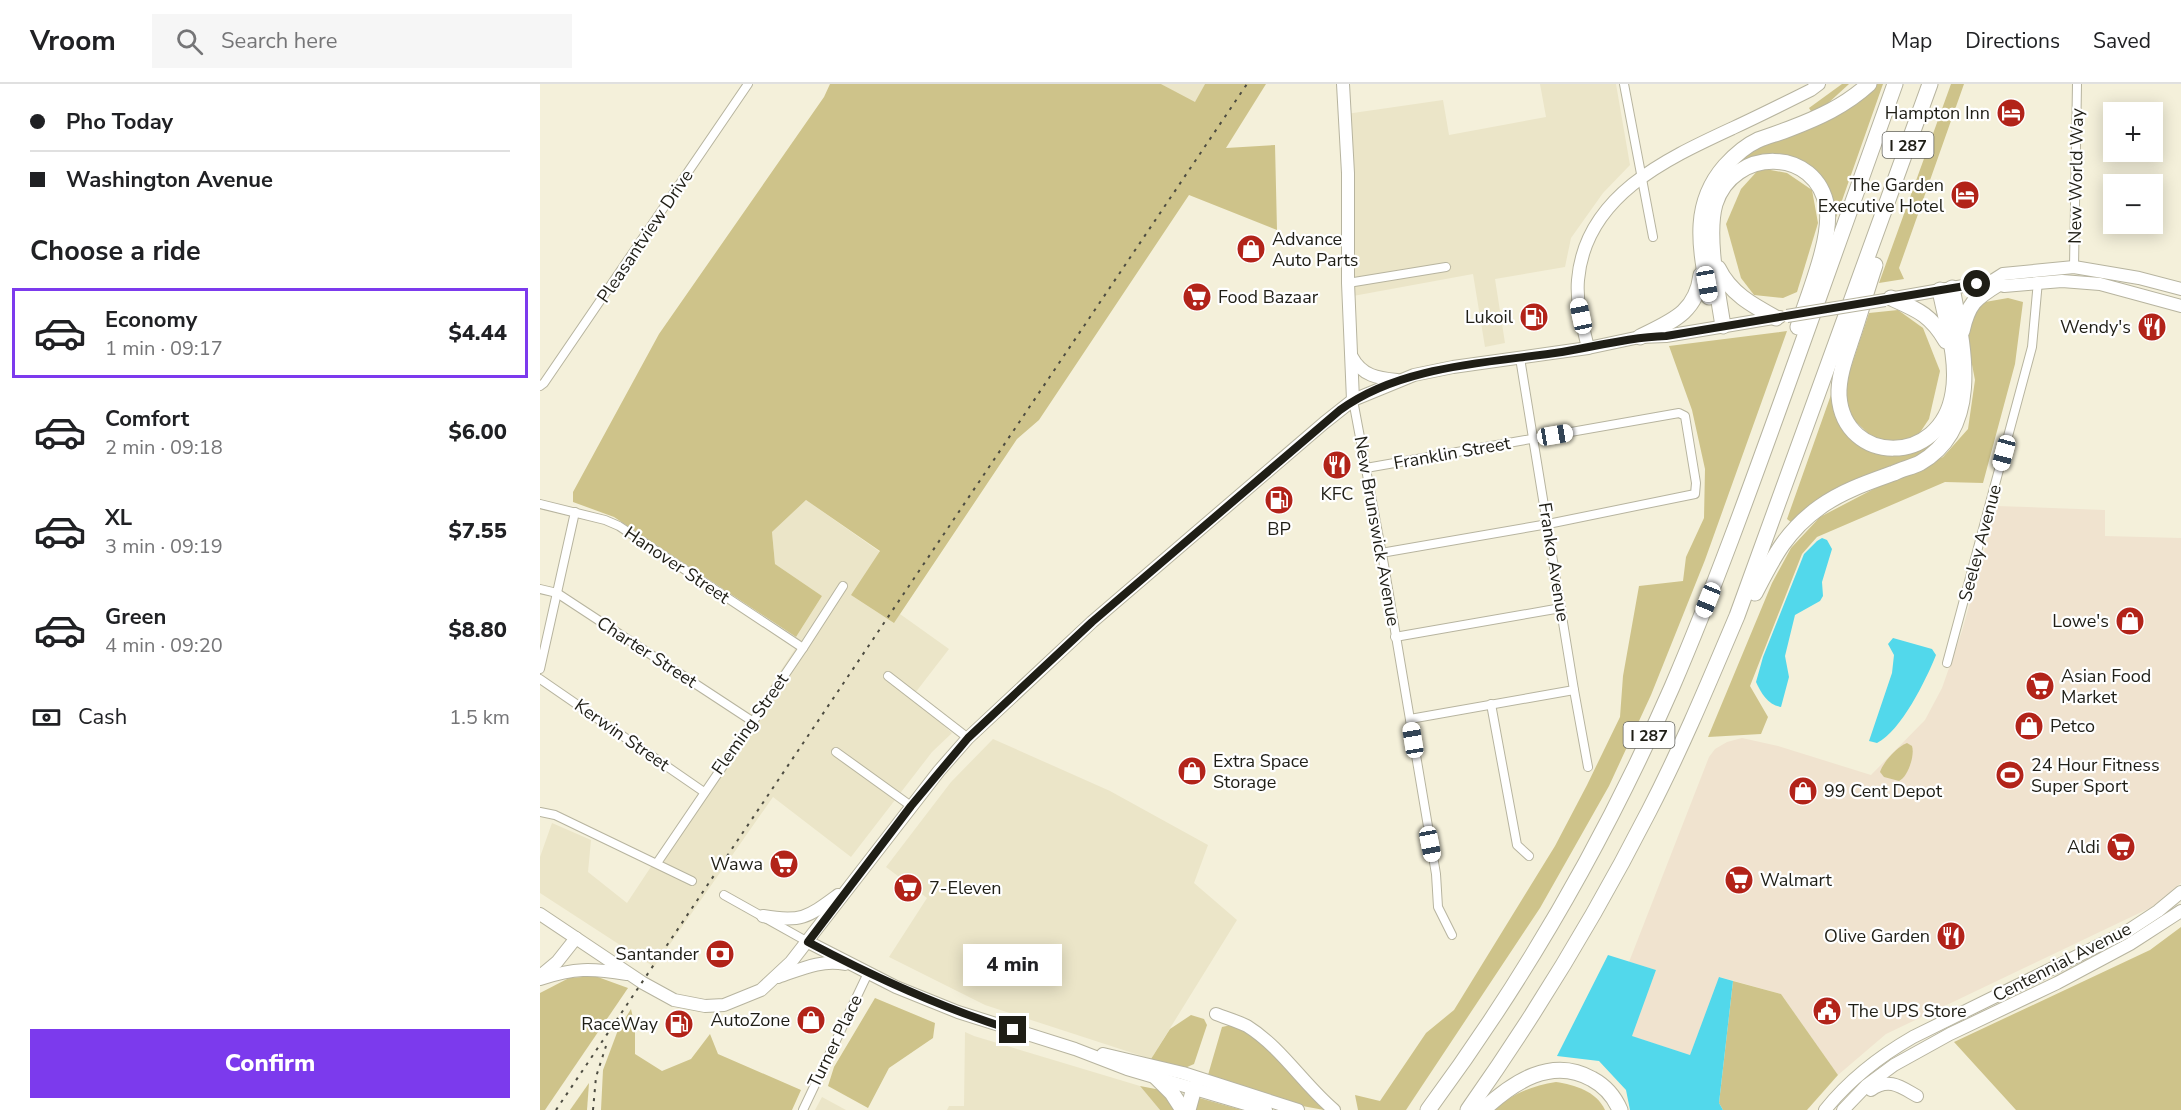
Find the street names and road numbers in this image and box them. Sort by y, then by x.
street label: New World Way [2063,107,2089,244]
road number: I 287 [1882,132,1934,158]
street label: Pleasantview Drive [591,165,699,307]
street label: Franklin Street [1392,431,1513,475]
street label: New Brunswick Avenue [1348,434,1406,628]
street label: Seeley Avenue [1953,482,2007,604]
street label: Franko Avenue [1533,501,1575,623]
street label: Hanover Street [620,521,735,610]
street label: Charter Street [592,611,702,694]
street label: Fleming Street [706,668,794,780]
street label: Kerwin Street [570,693,675,777]
road number: I 287 [1624,722,1674,748]
street label: Centennial Avenue [1989,917,2135,1007]
street label: Turner Place [802,990,868,1092]

